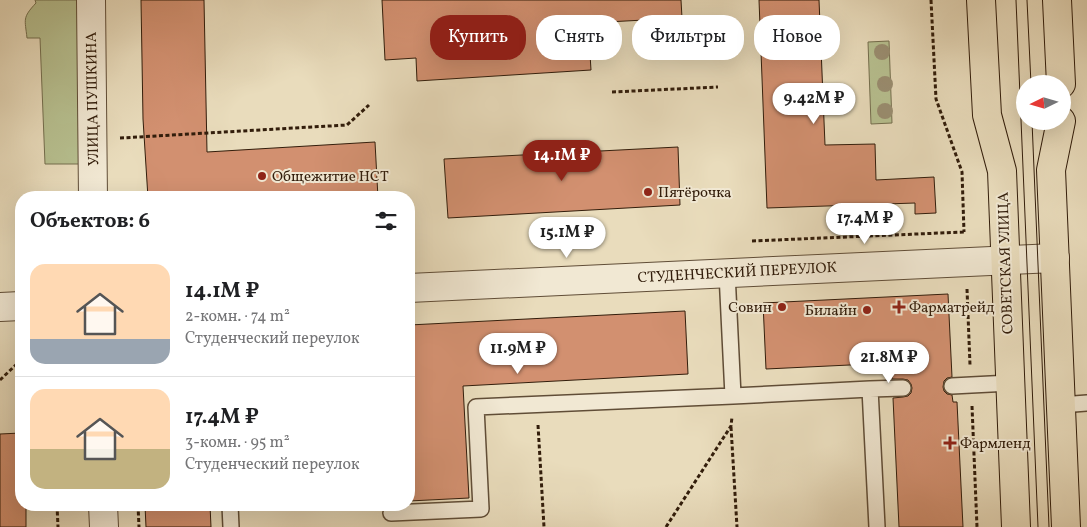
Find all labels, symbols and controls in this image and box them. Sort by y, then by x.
chip: Купить [430,15,526,60]
chip: Снять [536,15,622,60]
chip: Фильтры [632,15,744,60]
chip: Новое [754,15,840,60]
street label: УЛИЦА ПУШКИНА [82,31,105,166]
north arrow [1016,75,1071,130]
map controls [1016,75,1071,130]
pin: 9.42M ₽ [768,82,860,125]
text: 9.42M ₽ [783,88,845,110]
pin: 14.1M ₽ [516,140,608,182]
text: 14.1M ₽ [534,145,590,167]
place label: Общежитие НСТ [272,167,389,188]
marker: Общежитие НСТ [256,170,268,182]
place label: Пятёрочка [658,183,732,204]
marker: Пятёрочка [642,186,654,198]
street label: СОВЕТСКАЯ УЛИЦА [994,191,1019,334]
pin: 17.4M ₽ [819,202,911,245]
text: Объектов: 6 [30,207,150,236]
icon: filters [372,207,400,235]
text: 17.4M ₽ [837,208,893,230]
pin: 15.1M ₽ [521,216,613,259]
text: 15.1M ₽ [540,222,594,244]
street label: СТУДЕНЧЕСКИЙ ПЕРЕУЛОК [637,258,837,289]
text: 14.1M ₽ [185,277,259,306]
icon: home [70,284,130,344]
place label: Совин [728,298,772,319]
place label: Фарматрейд [909,298,995,319]
marker: Совин [776,301,788,313]
place label: Билайн [805,301,857,322]
marker: Фарматрейд [893,301,905,313]
marker: Билайн [861,304,873,316]
text: 2-комн. · 74 m² [185,306,290,328]
text: Студенческий переулок [185,328,359,350]
pin: 11.9M ₽ [472,332,564,375]
text: 11.9M ₽ [490,338,546,360]
pin: 21.8M ₽ [843,342,935,384]
text: 21.8M ₽ [860,347,918,369]
text: 17.4M ₽ [185,403,259,432]
icon: home [70,409,130,469]
text: 3-комн. · 95 m² [185,432,290,454]
place label: Фармленд [960,434,1031,455]
marker: Фармленд [944,437,956,449]
text: Студенческий переулок [185,454,359,476]

